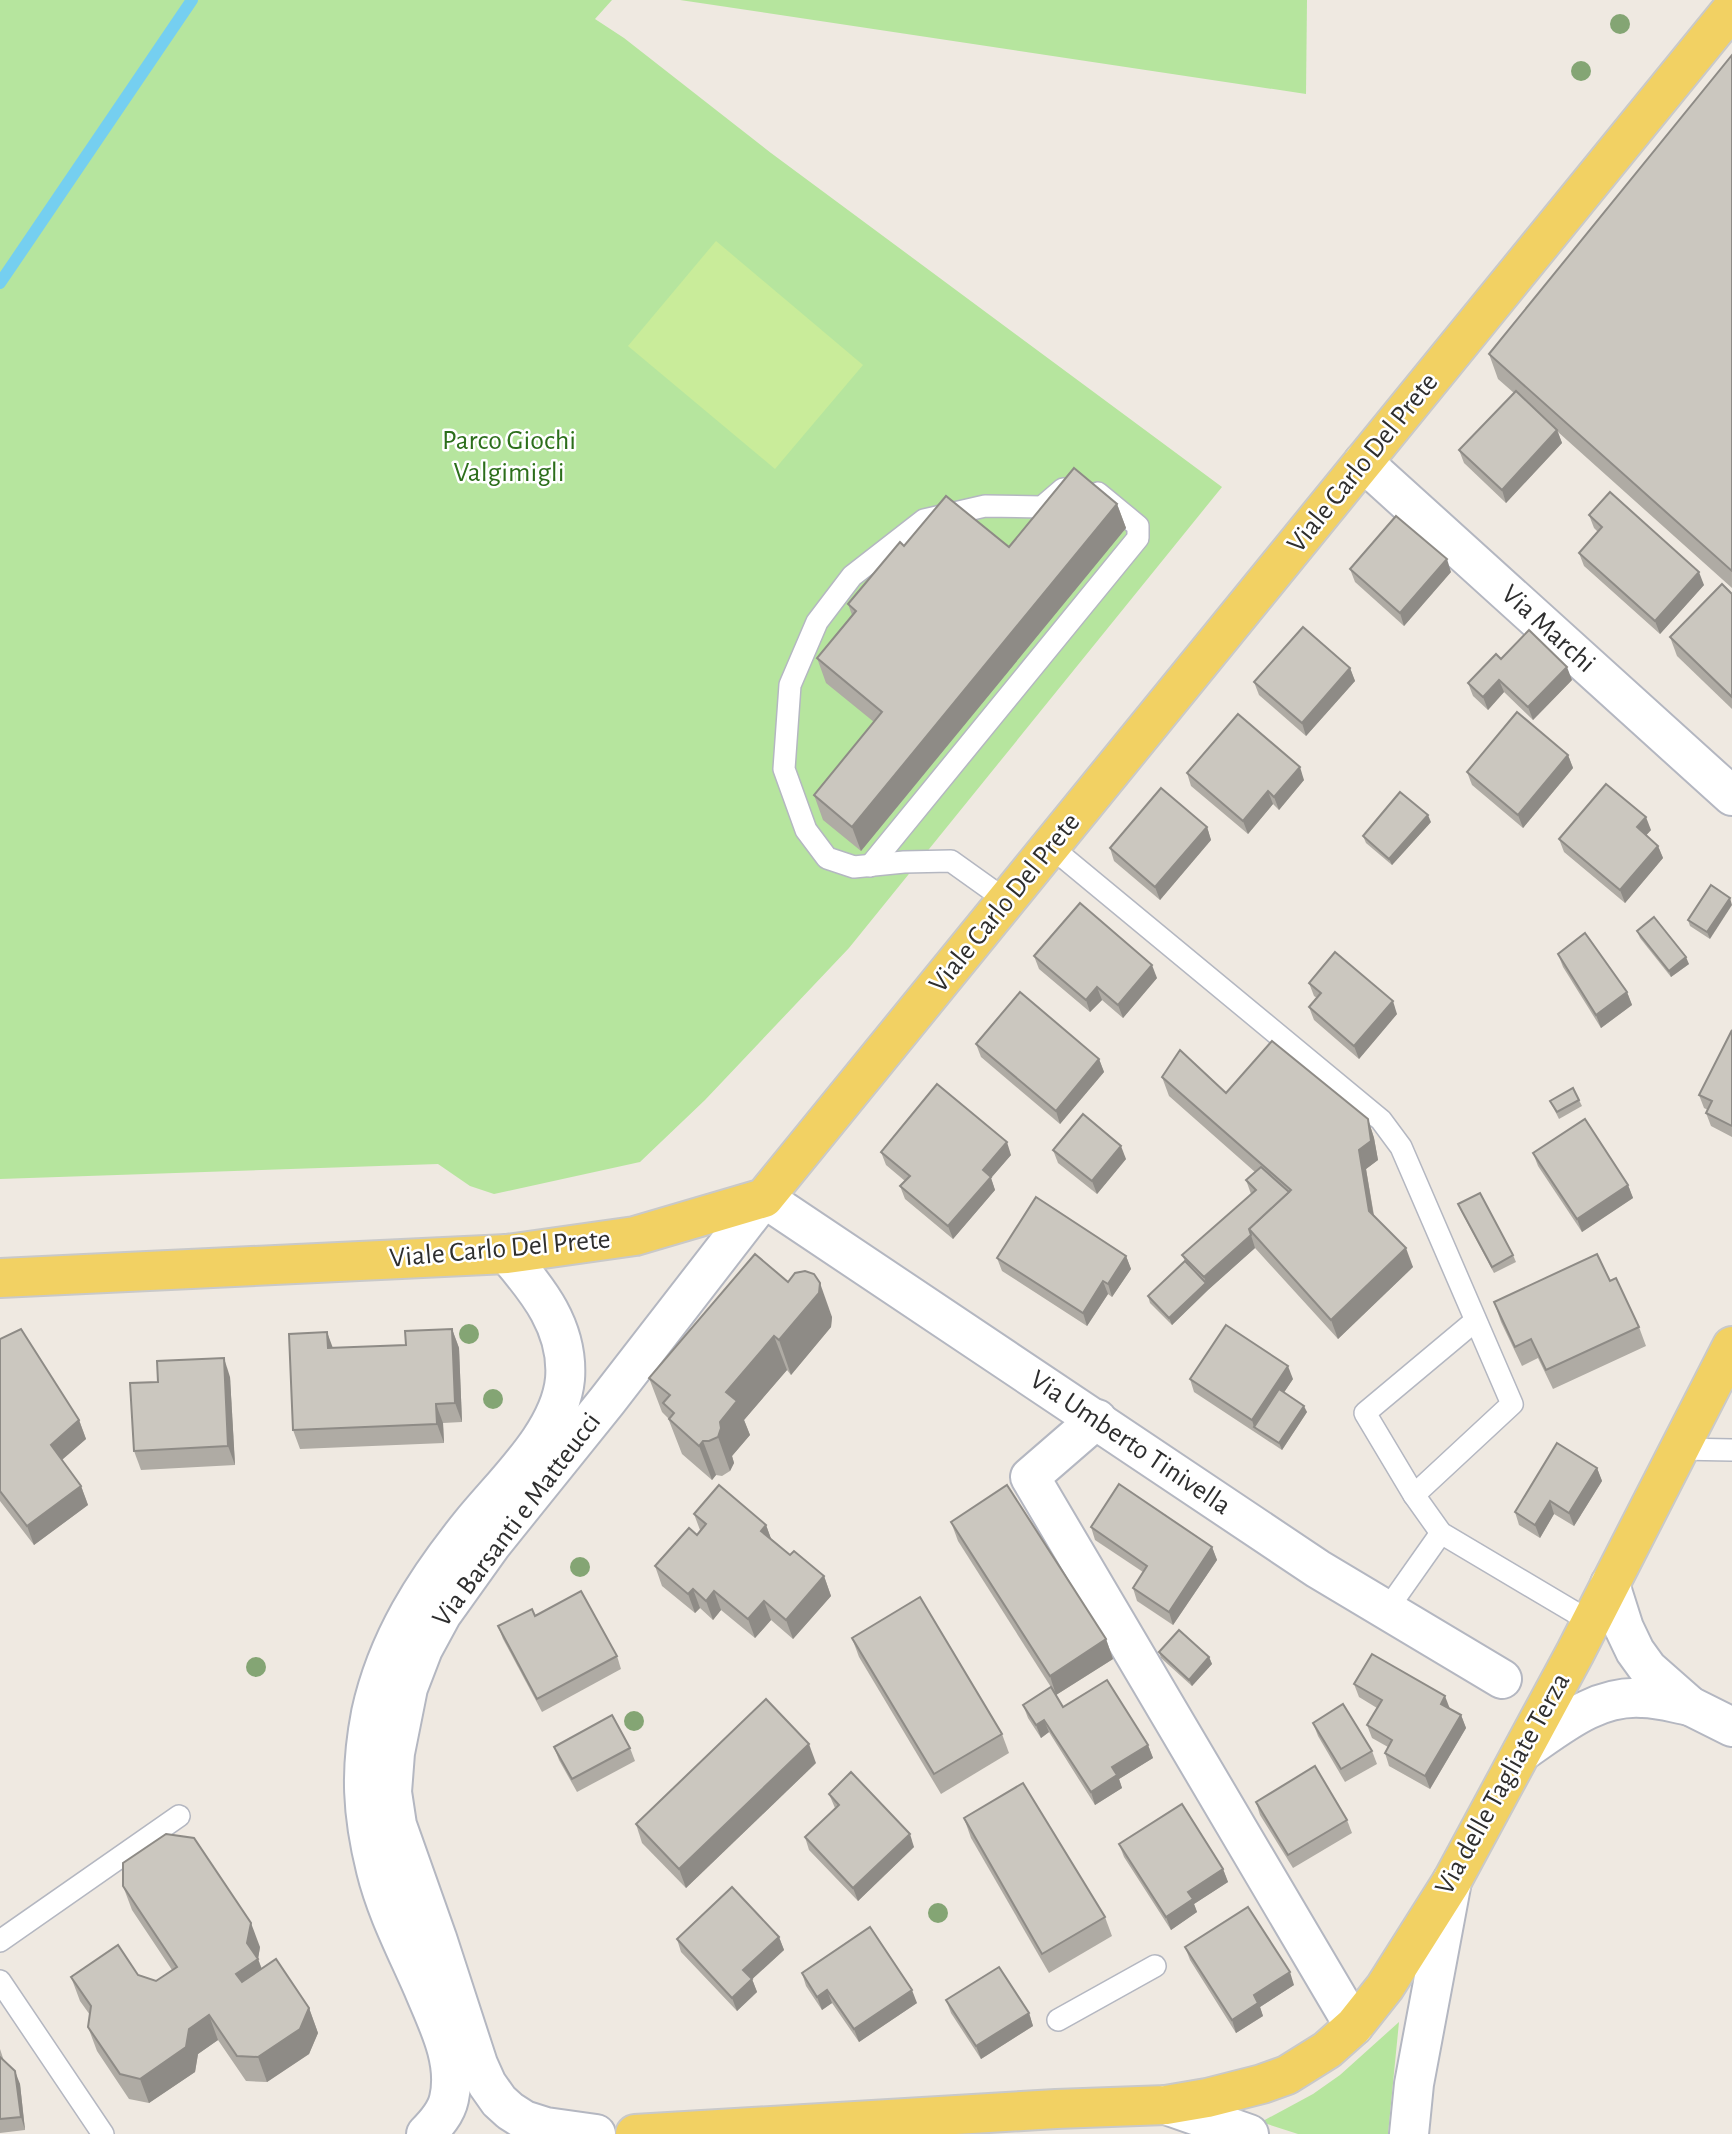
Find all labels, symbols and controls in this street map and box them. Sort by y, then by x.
street label: Viale Carlo Del Prete [1282,368,1444,558]
park label: Parco Giochi Valgimigli [442,427,576,487]
street label: Via Marchi [1496,580,1600,678]
street label: Viale Carlo Del Prete [924,808,1086,998]
street label: Viale Carlo Del Prete [388,1225,612,1273]
street label: Via Umberto Tinivella [1025,1366,1236,1521]
street label: Via Barsanti e Matteucci [428,1408,606,1632]
street label: Via delle Tagliate Terza [1431,1669,1575,1899]

